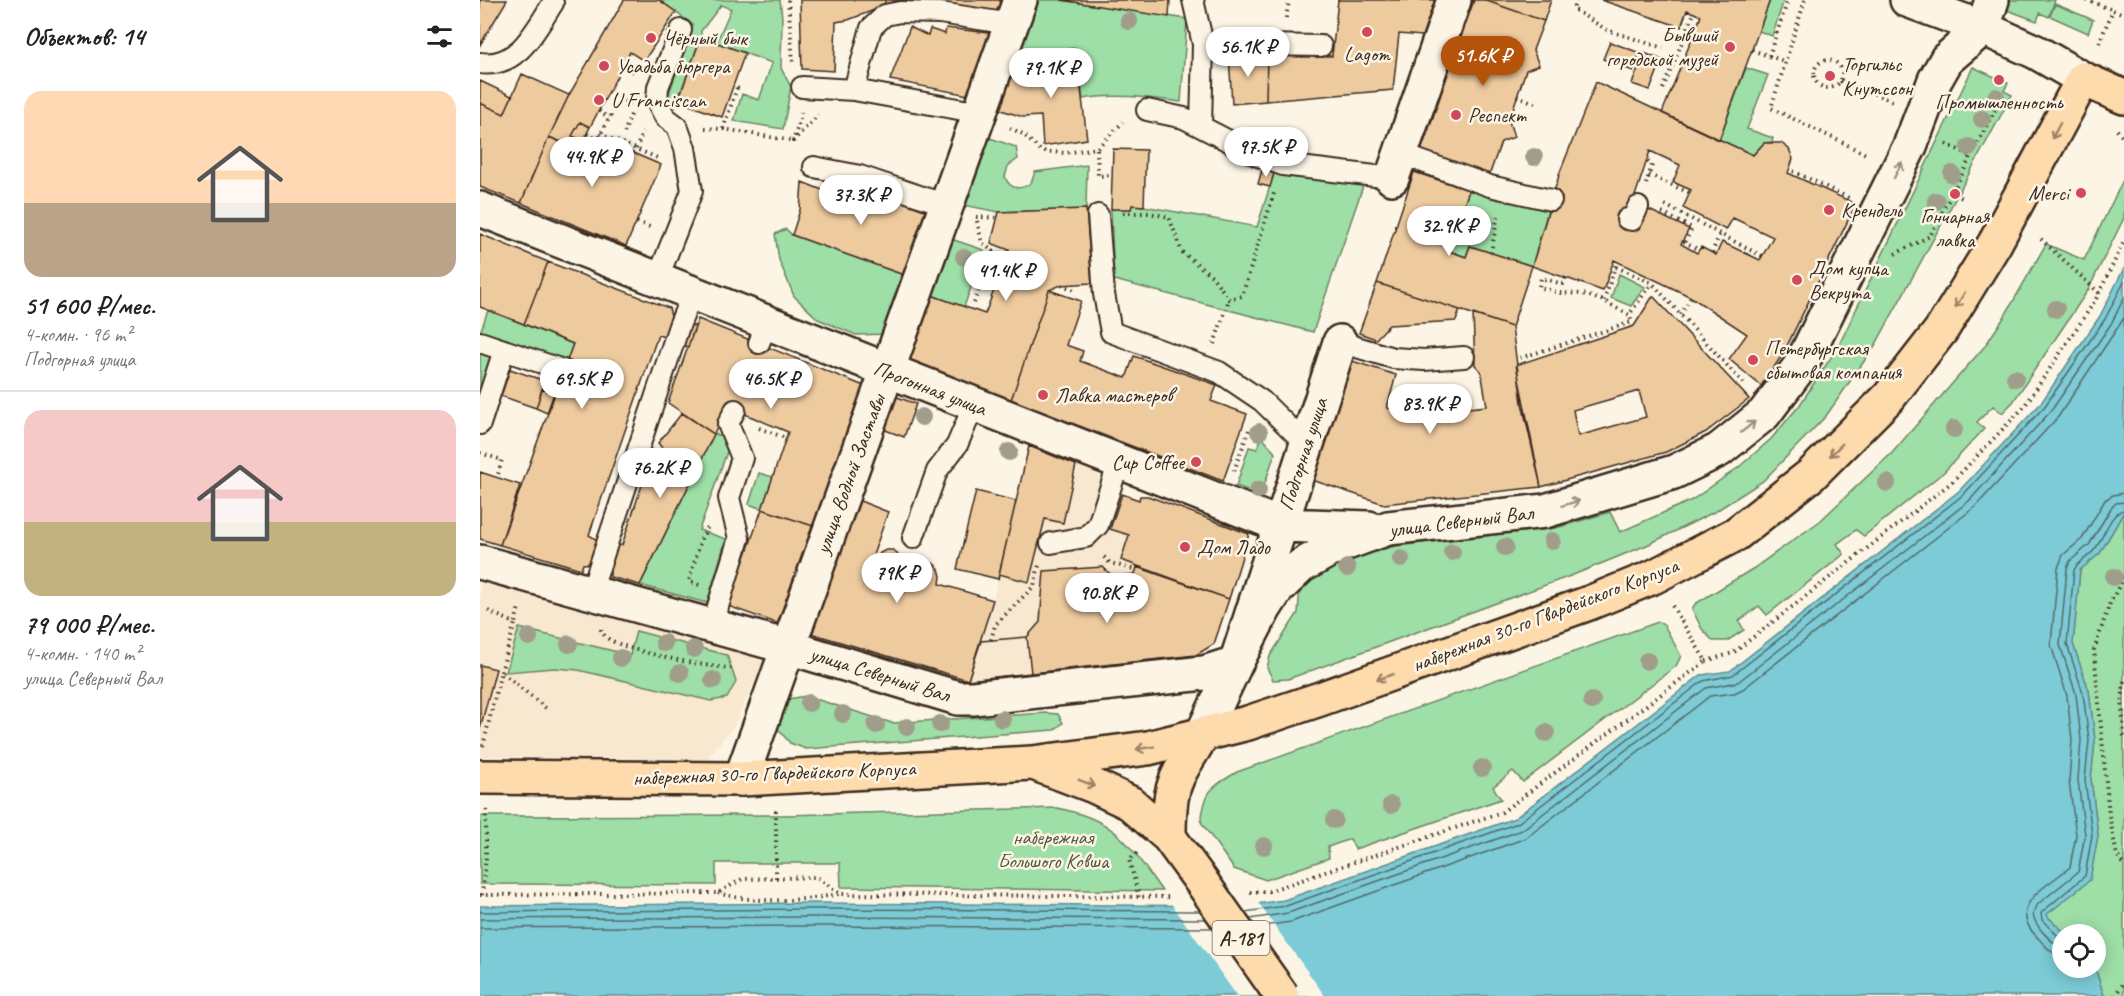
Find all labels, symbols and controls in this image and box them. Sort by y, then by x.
text: Объектов: 14 [24,20,144,53]
icon: filters [423,20,456,53]
place label: Бывший городской музей [1606,22,1719,72]
place label: Чёрный бык [663,25,749,51]
marker: Lagom [1360,25,1374,39]
pin: 56.1K ₽ [1193,27,1303,78]
marker: Чёрный бык [644,31,658,45]
text: 56.1K ₽ [1220,34,1276,59]
pin: 51.6K ₽ [1428,36,1538,87]
marker: Бывший городской музей [1723,40,1737,54]
place label: Lagom [1344,41,1391,67]
text: 51.6K ₽ [1455,43,1511,68]
pin: 79.1K ₽ [996,48,1106,99]
place label: Торгильс Кнутссон [1842,51,1914,101]
place label: Усадьба бюргера [616,53,731,79]
text: 79.1K ₽ [1023,55,1079,80]
marker: Усадьба бюргера [597,59,611,73]
marker: Торгильс Кнутссон [1823,69,1837,83]
marker: Промышленность [1992,73,2006,87]
place label: U Franciscan [611,87,708,113]
place label: Промышленность [1935,89,2064,115]
marker: U Franciscan [592,93,606,107]
place label: Респект [1468,102,1527,128]
marker: Респект [1449,108,1463,122]
one-way arrow [2050,122,2062,139]
pin: 97.5K ₽ [1211,127,1321,178]
icon: home [186,130,294,238]
text: 97.5K ₽ [1238,134,1294,159]
pin: 44.9K ₽ [537,137,647,188]
text: 44.9K ₽ [564,144,620,169]
one-way arrow [1893,161,1905,179]
pin: 37.3K ₽ [806,175,916,226]
place label: Merci [2028,180,2072,206]
text: 37.3K ₽ [833,182,889,207]
marker: Merci [2074,186,2088,200]
marker: Гончарная лавка [1948,187,1962,201]
place label: Крендель [1841,197,1903,223]
marker: Крендель [1822,203,1836,217]
place label: Гончарная лавка [1921,203,1991,253]
pin: 32.9K ₽ [1394,206,1504,257]
text: 32.9K ₽ [1421,213,1477,238]
pin: 41.4K ₽ [951,251,1061,302]
place label: Дом купца Векрута [1809,255,1890,305]
text: 41.4K ₽ [978,258,1034,283]
marker: Дом купца Векрута [1790,273,1804,287]
text: 51 600 ₽/мес. [24,289,155,322]
one-way arrow [1953,292,1966,309]
text: 4-комн. · 96 m² [24,322,132,347]
place label: Петербургская сбытовая компания [1765,335,1903,385]
text: Подгорная улица [24,347,135,372]
marker: Петербургская сбытовая компания [1746,353,1760,367]
street label: Прогонная улица [870,355,992,422]
pin: 69.5K ₽ [527,359,637,410]
pin: 46.5K ₽ [716,359,826,410]
text: 69.5K ₽ [554,366,610,391]
text: 46.5K ₽ [743,366,799,391]
place label: Лавка мастеров [1055,382,1177,408]
pin: 83.9K ₽ [1375,384,1485,435]
marker: Лавка мастеров [1036,388,1050,402]
street label: улица Водной Заставы [808,389,892,559]
text: 83.9K ₽ [1402,391,1458,416]
street label: Подгорная улица [1273,393,1334,514]
one-way arrow [1740,420,1756,433]
one-way arrow [1829,443,1843,458]
pin: 76.2K ₽ [605,448,715,499]
icon: home [186,449,294,557]
place label: Cup Coffee [1112,449,1186,475]
text: 76.2K ₽ [632,455,688,480]
marker: Cup Coffee [1189,455,1203,469]
one-way arrow [1561,497,1580,508]
street label: улица Северный Вал [1386,499,1536,543]
place label: Дом Ладо [1197,534,1272,560]
marker: Дом Ладо [1178,540,1192,554]
street label: набережная 30-го Гвардейского Корпуса [1408,552,1683,678]
pin: 79K ₽ [855,553,939,604]
text: 79K ₽ [875,560,919,585]
pin: 90.8K ₽ [1052,573,1162,624]
text: 90.8K ₽ [1079,580,1135,605]
text: 79 000 ₽/мес. [24,608,155,641]
street label: улица Северный Вал [805,640,955,708]
text: 4-комн. · 140 m² [24,641,141,666]
text: улица Северный Вал [24,666,162,691]
one-way arrow [1376,672,1395,683]
one-way arrow [1136,743,1156,754]
street label: набережная 30-го Гвардейского Корпуса [632,755,917,791]
one-way arrow [1077,779,1096,790]
park label: набережная Большого Ковша [998,824,1110,874]
road number: А-181 [1212,921,1269,955]
map controls [2052,924,2106,978]
button: locate [2052,924,2106,978]

